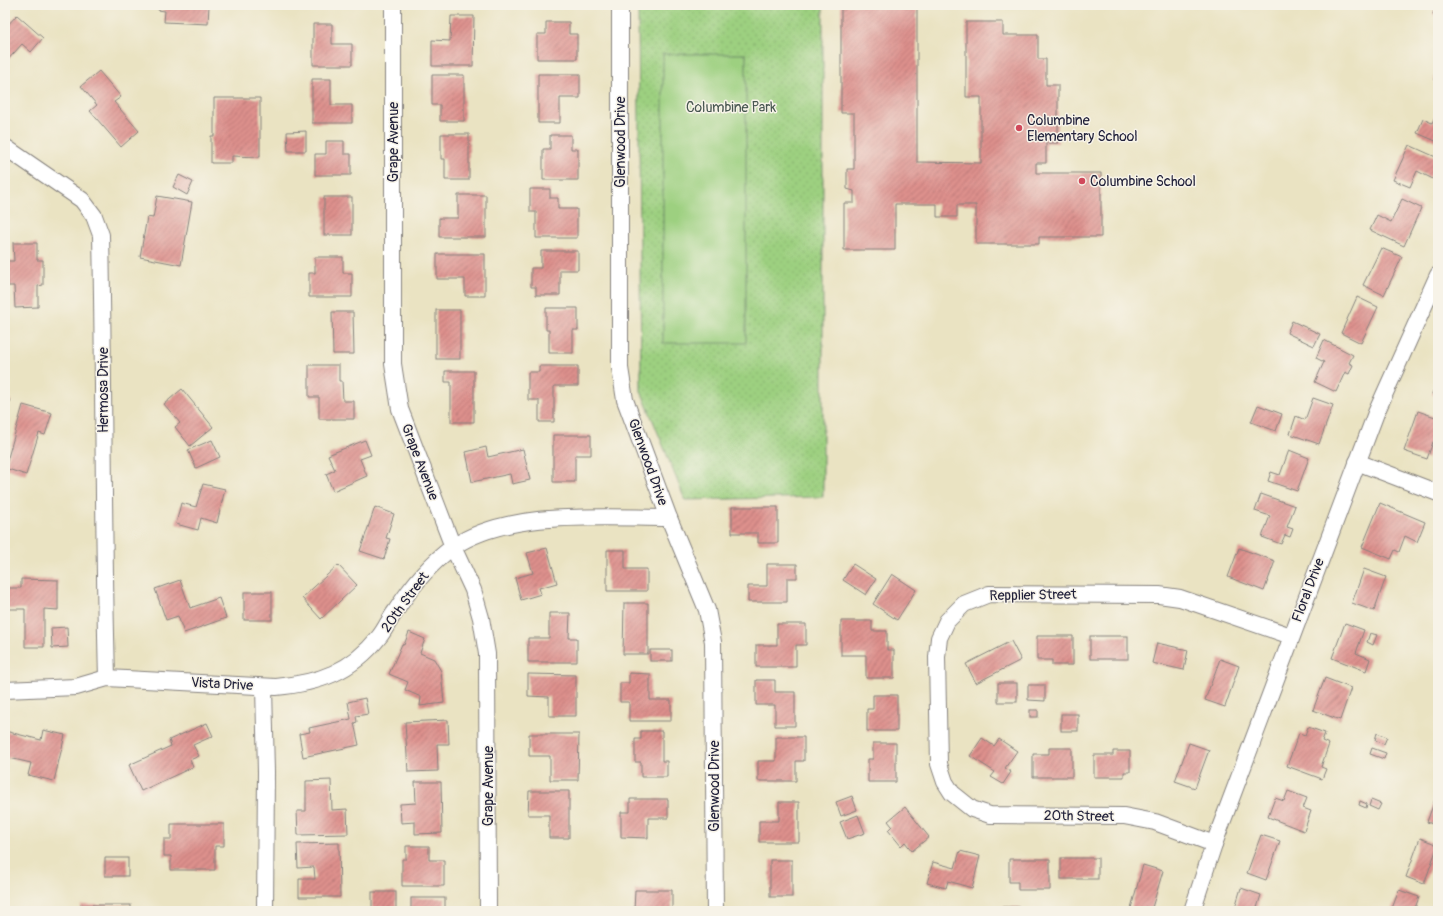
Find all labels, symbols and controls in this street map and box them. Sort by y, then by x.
street label: Glenwood Drive [612,96,629,188]
park label: Columbine Park [686,99,776,116]
street label: Grape Avenue [385,102,402,182]
place label: Columbine Elementary School [1027,112,1138,145]
marker: Columbine Elementary School [1014,123,1024,133]
place label: Columbine School [1090,173,1196,190]
marker: Columbine School [1077,176,1087,186]
street label: Hermosa Drive [95,347,112,433]
street label: Glenwood Drive [624,416,672,508]
street label: Grape Avenue [398,421,442,503]
street label: Floral Drive [1288,556,1328,624]
street label: 20th Street [377,568,433,636]
street label: Repplier Street [989,586,1077,604]
street label: Vista Drive [190,674,254,694]
street label: Glenwood Drive [706,740,723,832]
street label: Grape Avenue [480,746,497,826]
street label: 20th Street [1044,807,1115,825]

